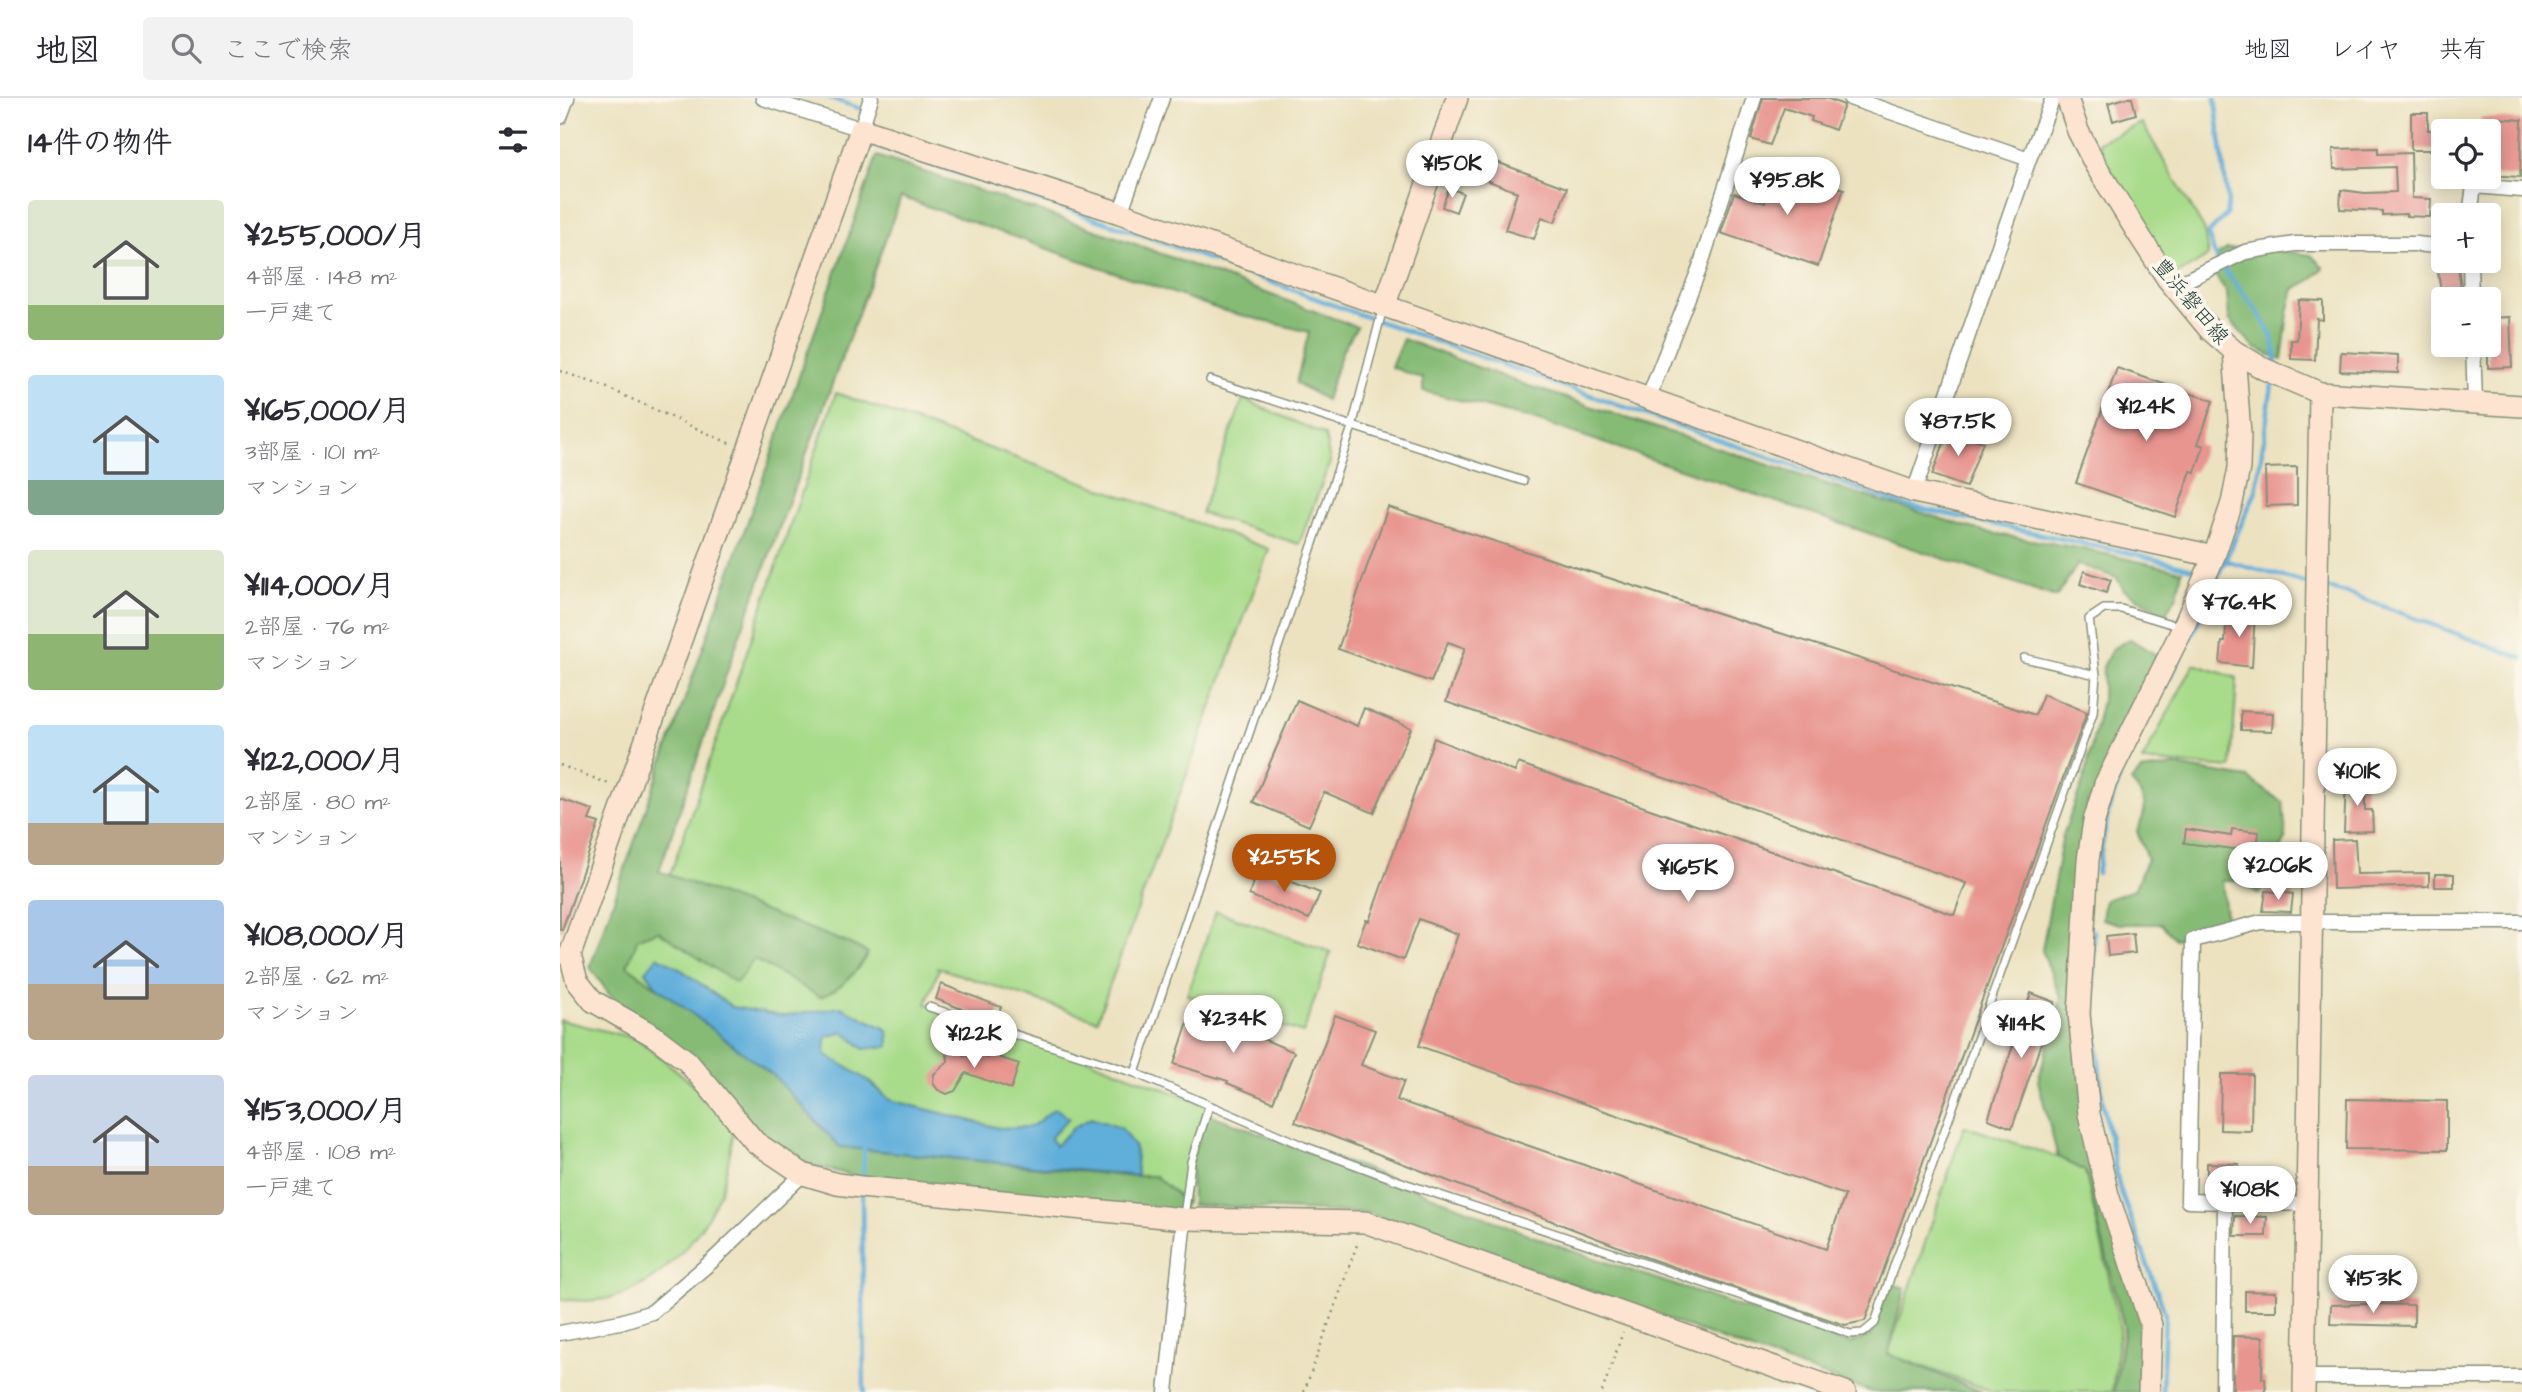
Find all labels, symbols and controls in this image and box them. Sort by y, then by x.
search box [143,17,633,80]
text: 地図 [35,28,101,74]
icon: search [167,29,205,67]
text: ここで検索 [223,32,353,68]
text: 地図 [2244,33,2292,67]
text: レイヤ [2330,33,2401,67]
text: 共有 [2439,33,2487,67]
map controls [2431,119,2501,357]
button: locate [2431,119,2501,189]
icon: filters [494,121,532,159]
text: 14件の物件 [28,122,172,164]
pin: ¥150K [1403,140,1501,200]
text: ¥150K [1422,147,1482,179]
pin: ¥95.8K [1730,158,1844,217]
text: ¥95.8K [1750,164,1824,196]
button: + [2431,203,2501,273]
text: ¥255,000/月 [245,215,426,257]
icon: home [84,228,168,312]
street label: 豊浜磐田線 [2146,252,2235,351]
text: 4部屋 · 148 m² [245,261,398,293]
button: − [2431,287,2501,357]
text: 一戸建て [245,297,337,329]
pin: ¥124K [2097,384,2195,443]
text: ¥165,000/月 [245,390,411,432]
text: ¥124K [2117,390,2175,422]
pin: ¥87.5K [1901,398,2015,458]
icon: home [84,403,168,487]
text: ¥87.5K [1921,405,1995,437]
text: 3部屋 · 101 m² [245,436,380,468]
text: マンション [245,472,359,504]
text: ¥114,000/月 [245,565,395,607]
icon: home [84,578,168,662]
pin: ¥76.4K [2182,580,2296,639]
text: ¥76.4K [2202,586,2276,618]
text: 2部屋 · 76 m² [245,611,390,643]
text: マンション [245,647,359,679]
text: ¥122,000/月 [245,740,405,782]
pin: ¥101K [2308,748,2406,808]
icon: home [84,753,168,837]
text: ¥101K [2334,755,2380,787]
text: 2部屋 · 80 m² [245,786,391,818]
text: マンション [245,822,359,854]
pin: ¥255K [1235,834,1333,894]
text: ¥255K [1248,841,1320,873]
pin: ¥206K [2229,842,2327,902]
pin: ¥165K [1639,844,1737,904]
text: ¥206K [2244,849,2312,881]
text: ¥165K [1658,851,1718,883]
text: ¥108,000/月 [245,915,409,957]
icon: home [84,928,168,1012]
text: 2部屋 · 62 m² [245,961,389,993]
pin: ¥234K [1184,996,1282,1055]
text: マンション [245,997,359,1029]
pin: ¥114K [1972,1000,2070,1060]
text: ¥234K [1200,1002,1266,1034]
text: ¥114K [1997,1007,2045,1039]
pin: ¥122K [925,1010,1023,1070]
text: ¥122K [946,1017,1002,1049]
text: ¥153,000/月 [245,1090,407,1132]
icon: home [84,1103,168,1187]
text: 4部屋 · 108 m² [245,1136,396,1168]
pin: ¥108K [2201,1166,2299,1226]
text: 一戸建て [245,1172,337,1204]
text: ¥108K [2221,1173,2279,1205]
pin: ¥153K [2324,1256,2422,1315]
text: ¥153K [2344,1262,2402,1294]

